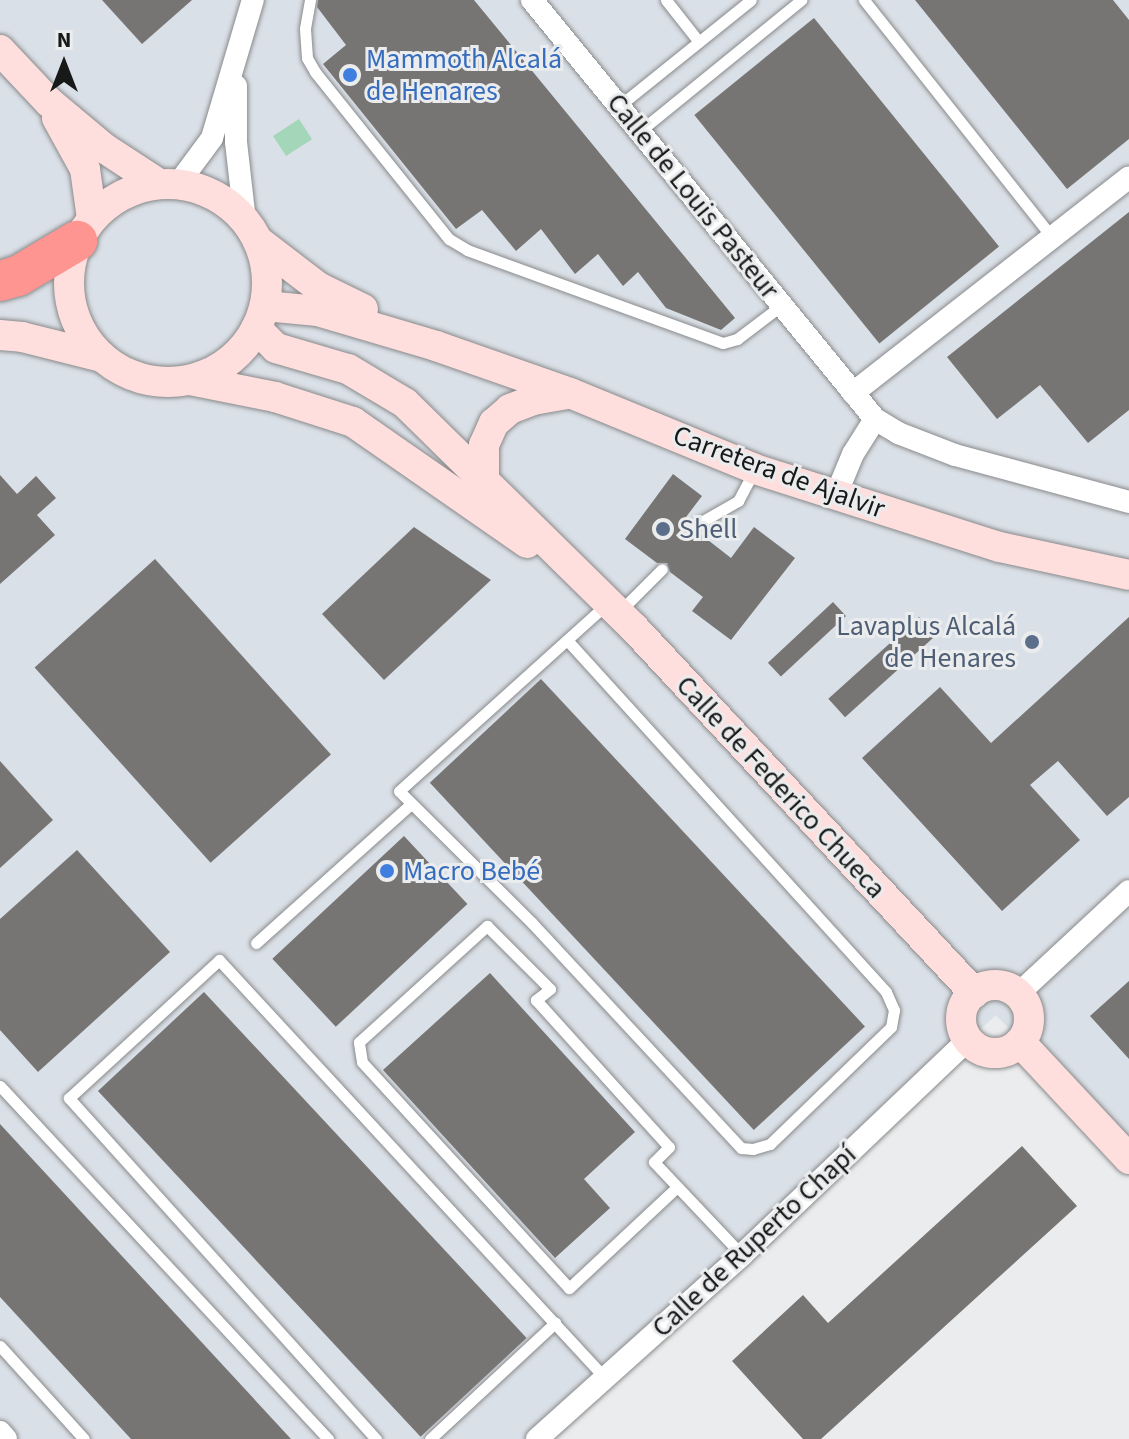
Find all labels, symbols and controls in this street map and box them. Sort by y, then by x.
north arrow [24,24,104,104]
text: N [57,24,71,56]
place label: Mammoth Alcalá de Henares [366,42,562,108]
marker: Mammoth Alcalá de Henares [341,66,359,84]
street label: Calle de Louis Pasteur [600,86,786,306]
street label: Carretera de Ajalvir [669,418,889,526]
place label: Shell [679,512,737,546]
marker: Shell [654,520,672,538]
place label: Lavaplus Alcalá de Henares [836,609,1016,675]
marker: Lavaplus Alcalá de Henares [1023,633,1041,651]
street label: Calle de Federico Chueca [669,669,893,905]
place label: Macro Bebé [403,854,540,888]
marker: Macro Bebé [378,862,396,880]
street label: Calle de Ruperto Chapí [645,1138,863,1344]

